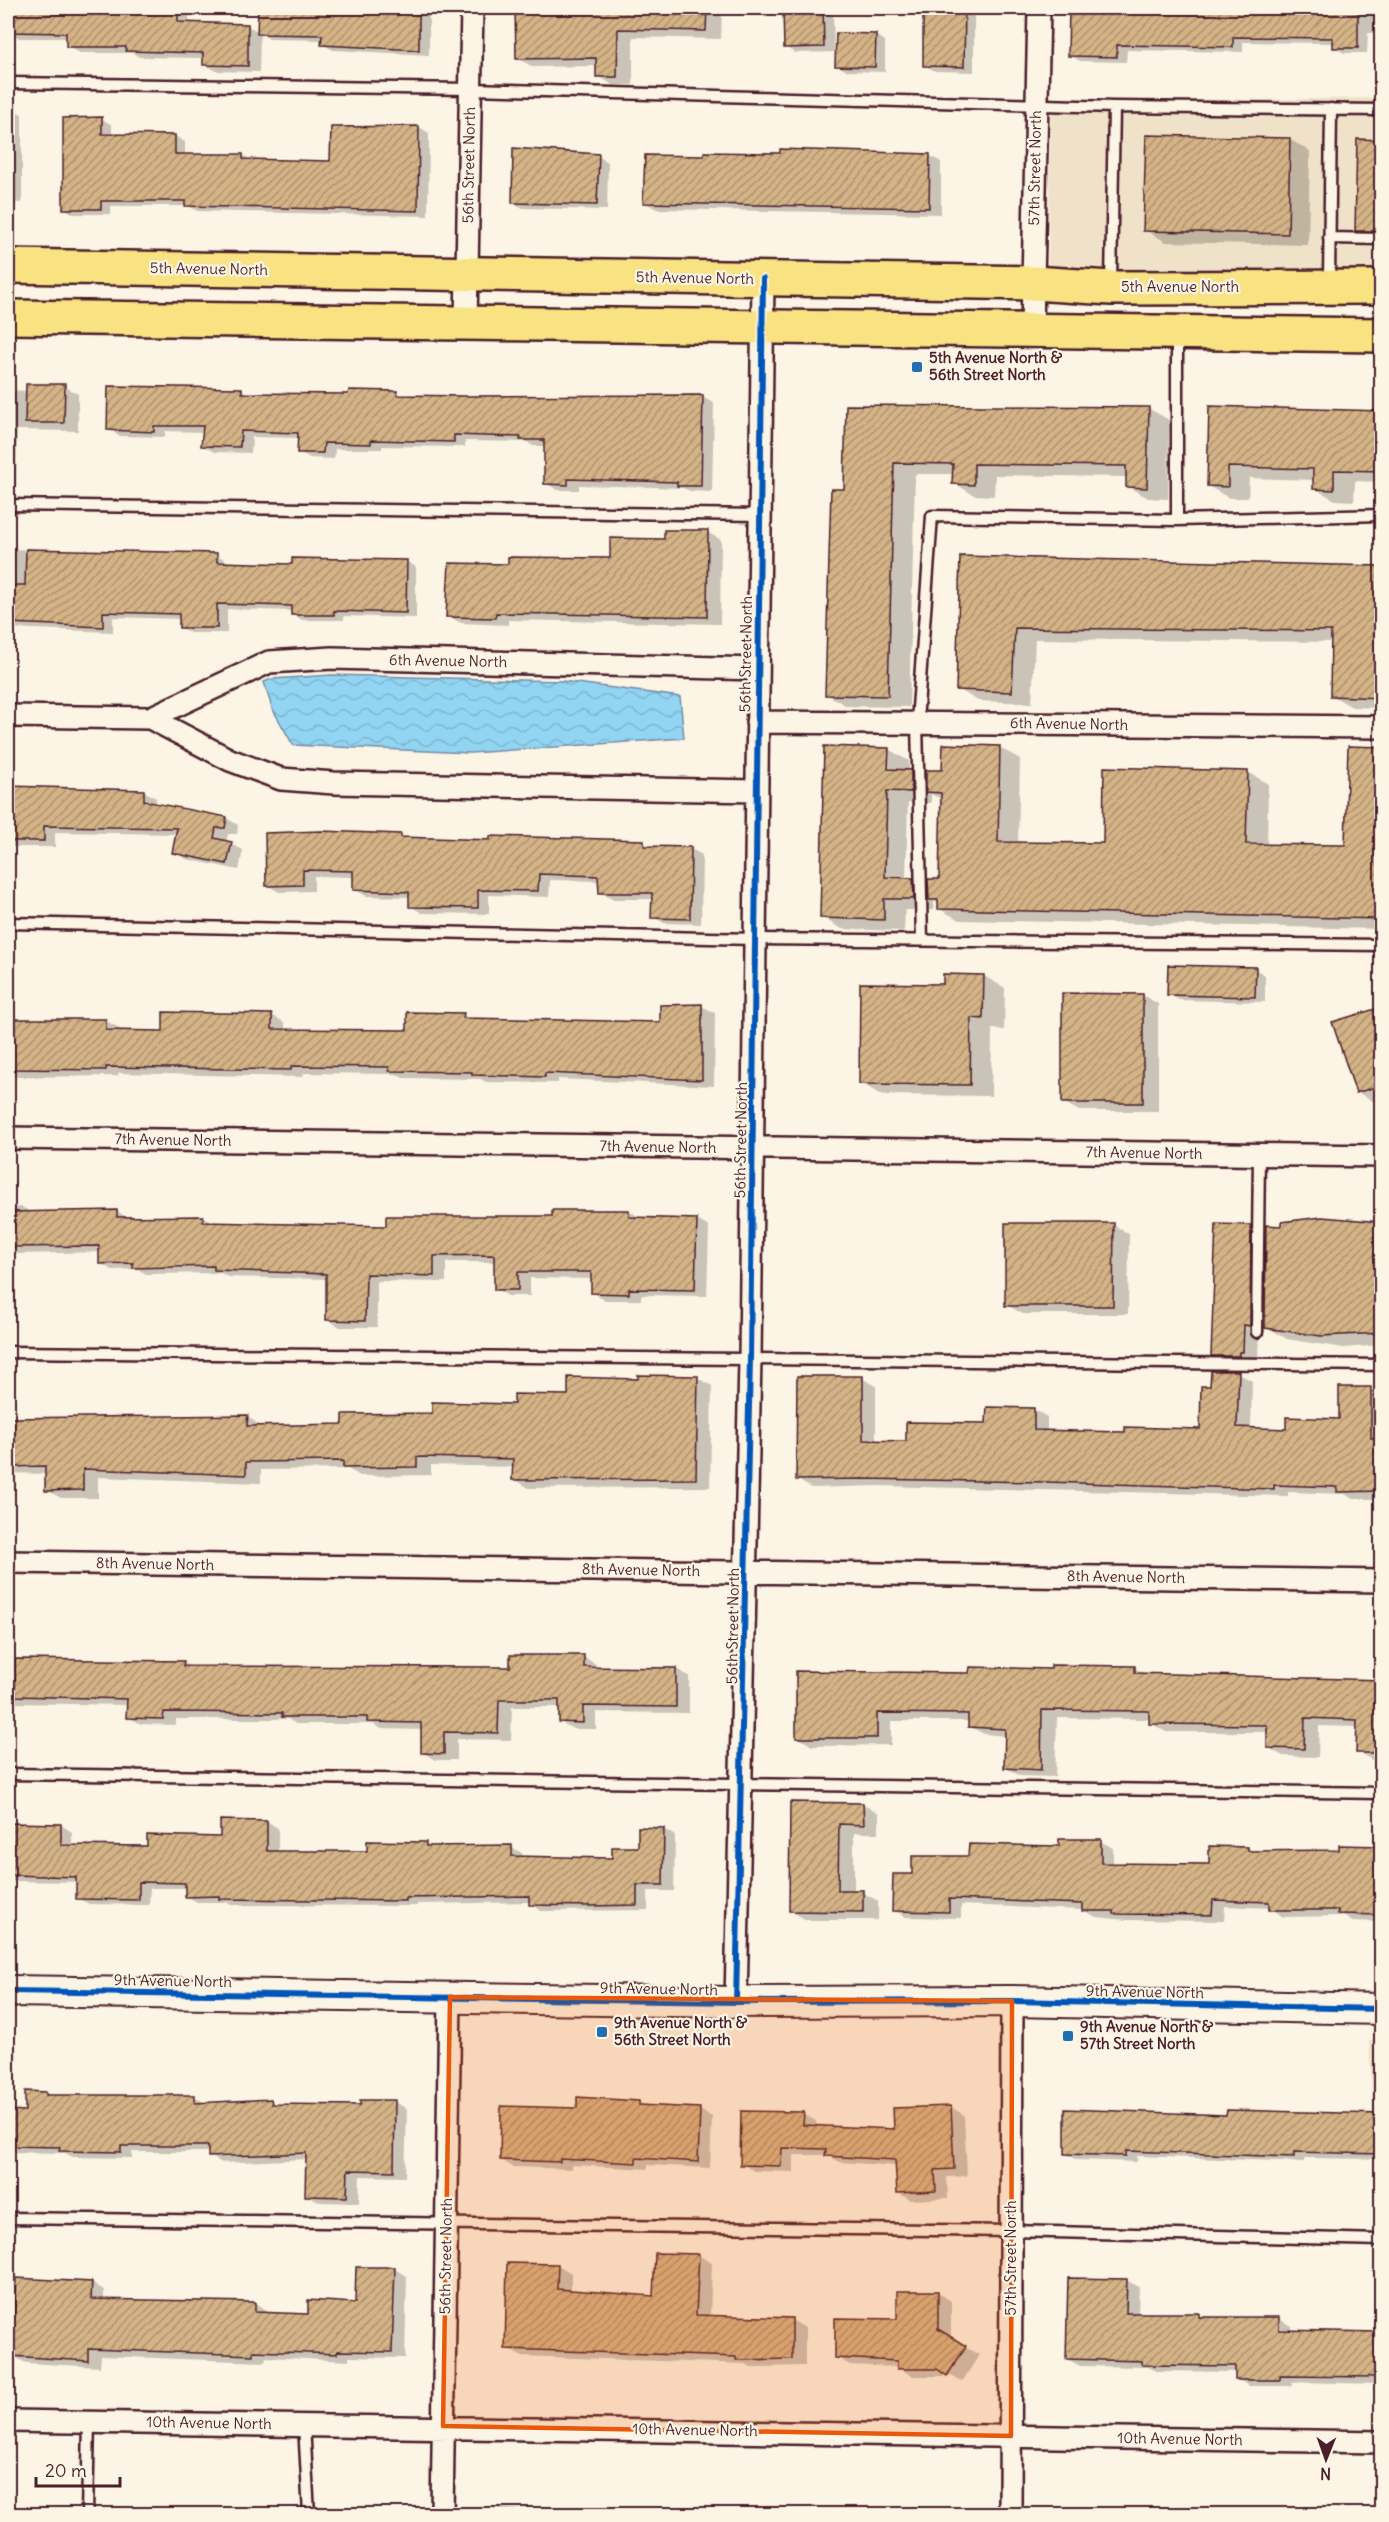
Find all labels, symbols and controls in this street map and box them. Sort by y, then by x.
street label: 56th Street North [458,106,479,223]
street label: 57th Street North [1024,110,1045,226]
street label: 5th Avenue North [150,258,269,279]
street label: 5th Avenue North [636,267,755,288]
street label: 5th Avenue North [1121,277,1239,296]
place label: 5th Avenue North & 56th Street North [929,348,1063,384]
marker: 5th Avenue North & 56th Street North [910,360,924,374]
street label: 56th Street North [735,595,756,712]
street label: 6th Avenue North [389,650,508,671]
street label: 6th Avenue North [1010,713,1129,734]
street label: 56th Street North [730,1081,751,1198]
street label: 7th Avenue North [114,1129,232,1150]
street label: 7th Avenue North [599,1136,717,1157]
street label: 7th Avenue North [1085,1142,1203,1163]
street label: 8th Avenue North [96,1553,215,1574]
street label: 8th Avenue North [582,1559,701,1580]
street label: 8th Avenue North [1067,1566,1186,1587]
street label: 56th Street North [722,1567,743,1684]
street label: 9th Avenue North [114,1970,233,1991]
street label: 9th Avenue North [600,1978,719,1999]
street label: 9th Avenue North [1086,1981,1205,2002]
place label: 9th Avenue North & 56th Street North [614,2013,748,2049]
place label: 9th Avenue North & 57th Street North [1080,2017,1214,2053]
marker: 9th Avenue North & 56th Street North [595,2025,609,2039]
marker: 9th Avenue North & 57th Street North [1061,2029,1075,2043]
street label: 56th Street North [435,2197,456,2314]
street label: 57th Street North [1001,2200,1020,2316]
street label: 10th Avenue North [146,2412,272,2433]
street label: 10th Avenue North [632,2419,758,2440]
street label: 10th Avenue North [1117,2428,1243,2449]
north arrow [1296,2429,1356,2489]
scale bar [36,2450,120,2488]
text: 20 m [45,2459,87,2482]
text: N [1320,2464,1331,2484]

